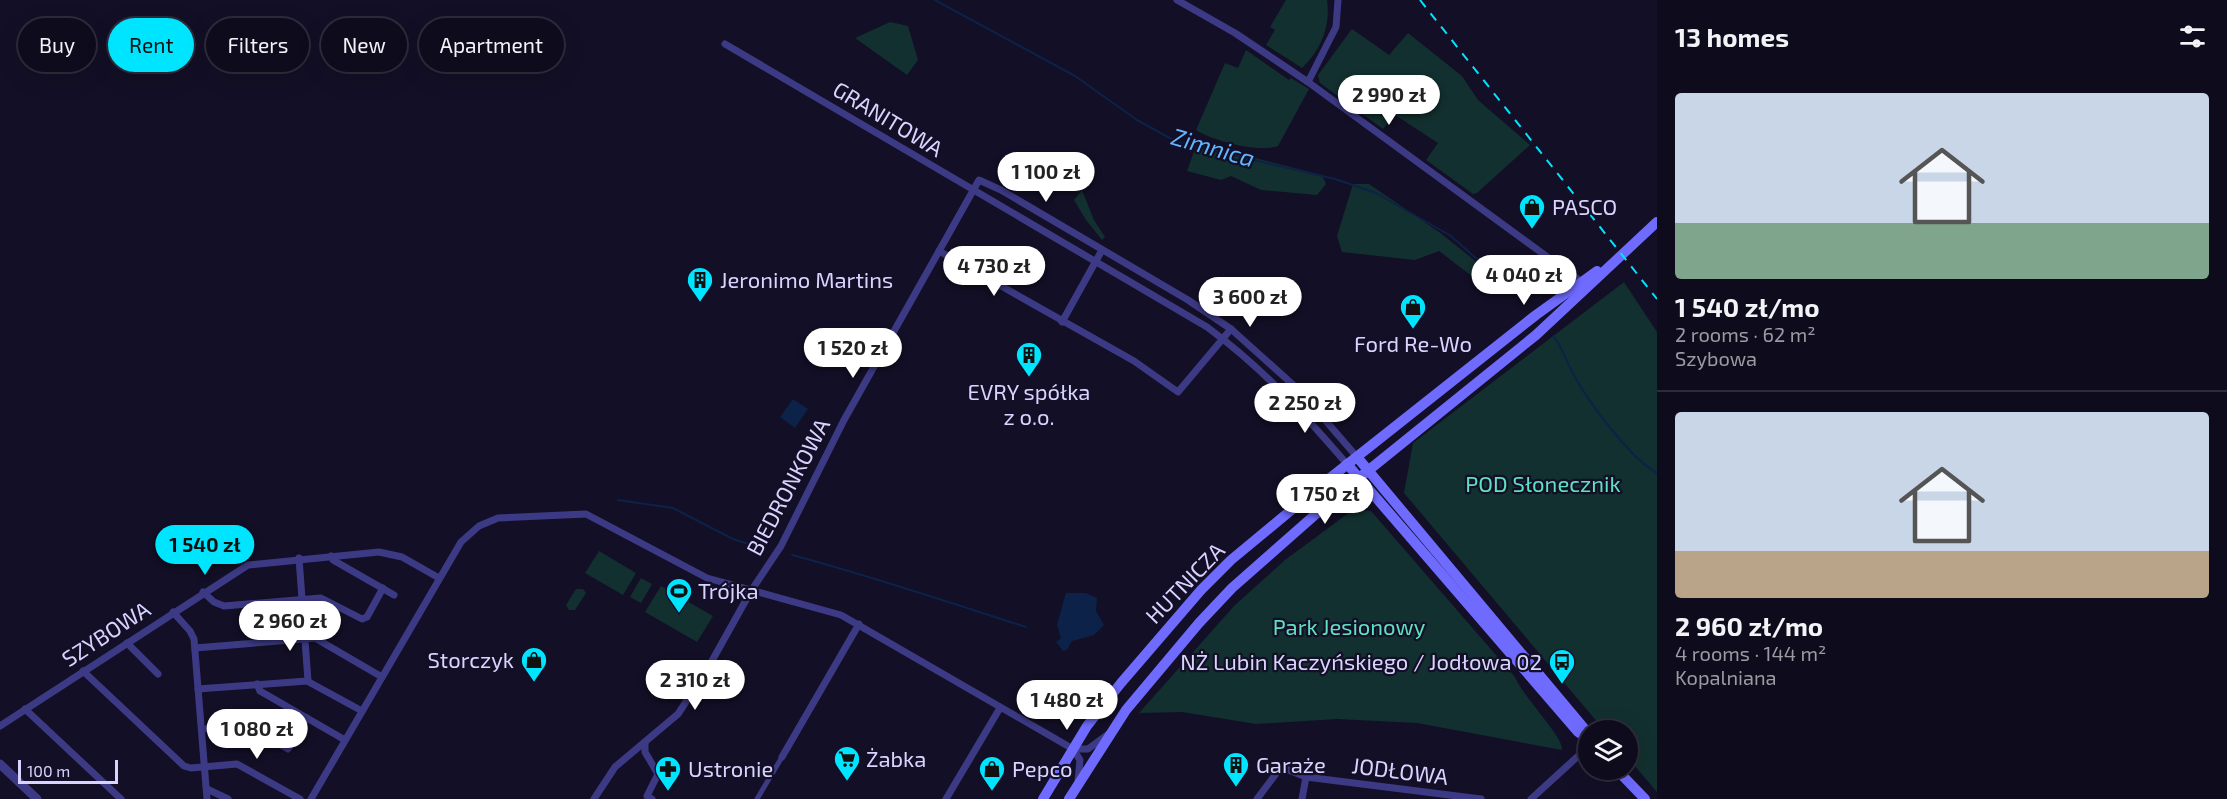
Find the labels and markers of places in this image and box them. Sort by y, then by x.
pin: 2 990 zł [1327,75,1451,126]
pin: 1 100 zł [984,152,1108,203]
shop icon: PASCO [1517,192,1547,230]
place label: PASCO [1552,193,1617,219]
pin: 4 730 zł [932,246,1056,297]
pin: 4 040 zł [1462,255,1586,306]
building icon: Jeronimo Martins [685,265,715,303]
place label: Jeronimo Martins [720,266,893,292]
pin: 3 600 zł [1188,277,1312,328]
shop icon: Ford Re-Wo [1398,292,1428,330]
pin: 1 520 zł [791,328,915,379]
place label: Ford Re-Wo [1354,330,1472,356]
building icon: EVRY spółka z o.o. [1014,340,1044,378]
place label: EVRY spółka z o.o. [968,378,1090,429]
pin: 2 250 zł [1243,383,1367,434]
pin: 1 750 zł [1263,474,1387,525]
pin: 1 540 zł [143,525,267,576]
sports icon: Trójka [664,576,694,614]
place label: Trójka [698,577,759,604]
pin: 2 960 zł [228,601,352,652]
shop icon: Storczyk [519,645,549,683]
place label: Storczyk [428,646,514,672]
bus stop icon: NŻ Lubin Kaczyńskiego / Jodłowa 02 [1547,647,1577,685]
place label: NŻ Lubin Kaczyńskiego / Jodłowa 02 [1180,648,1542,674]
pin: 2 310 zł [633,660,757,711]
pin: 1 480 zł [1005,680,1129,731]
pin: 1 080 zł [195,709,319,760]
supermarket icon: Żabka [832,744,862,782]
place label: Żabka [866,745,926,771]
building icon: Garaże [1221,750,1251,788]
place label: Garaże [1256,751,1326,777]
pharmacy icon: Ustronie [653,754,683,792]
shop icon: Pepco [977,754,1007,792]
place label: Ustronie [688,755,773,781]
place label: Pepco [1012,755,1073,781]

